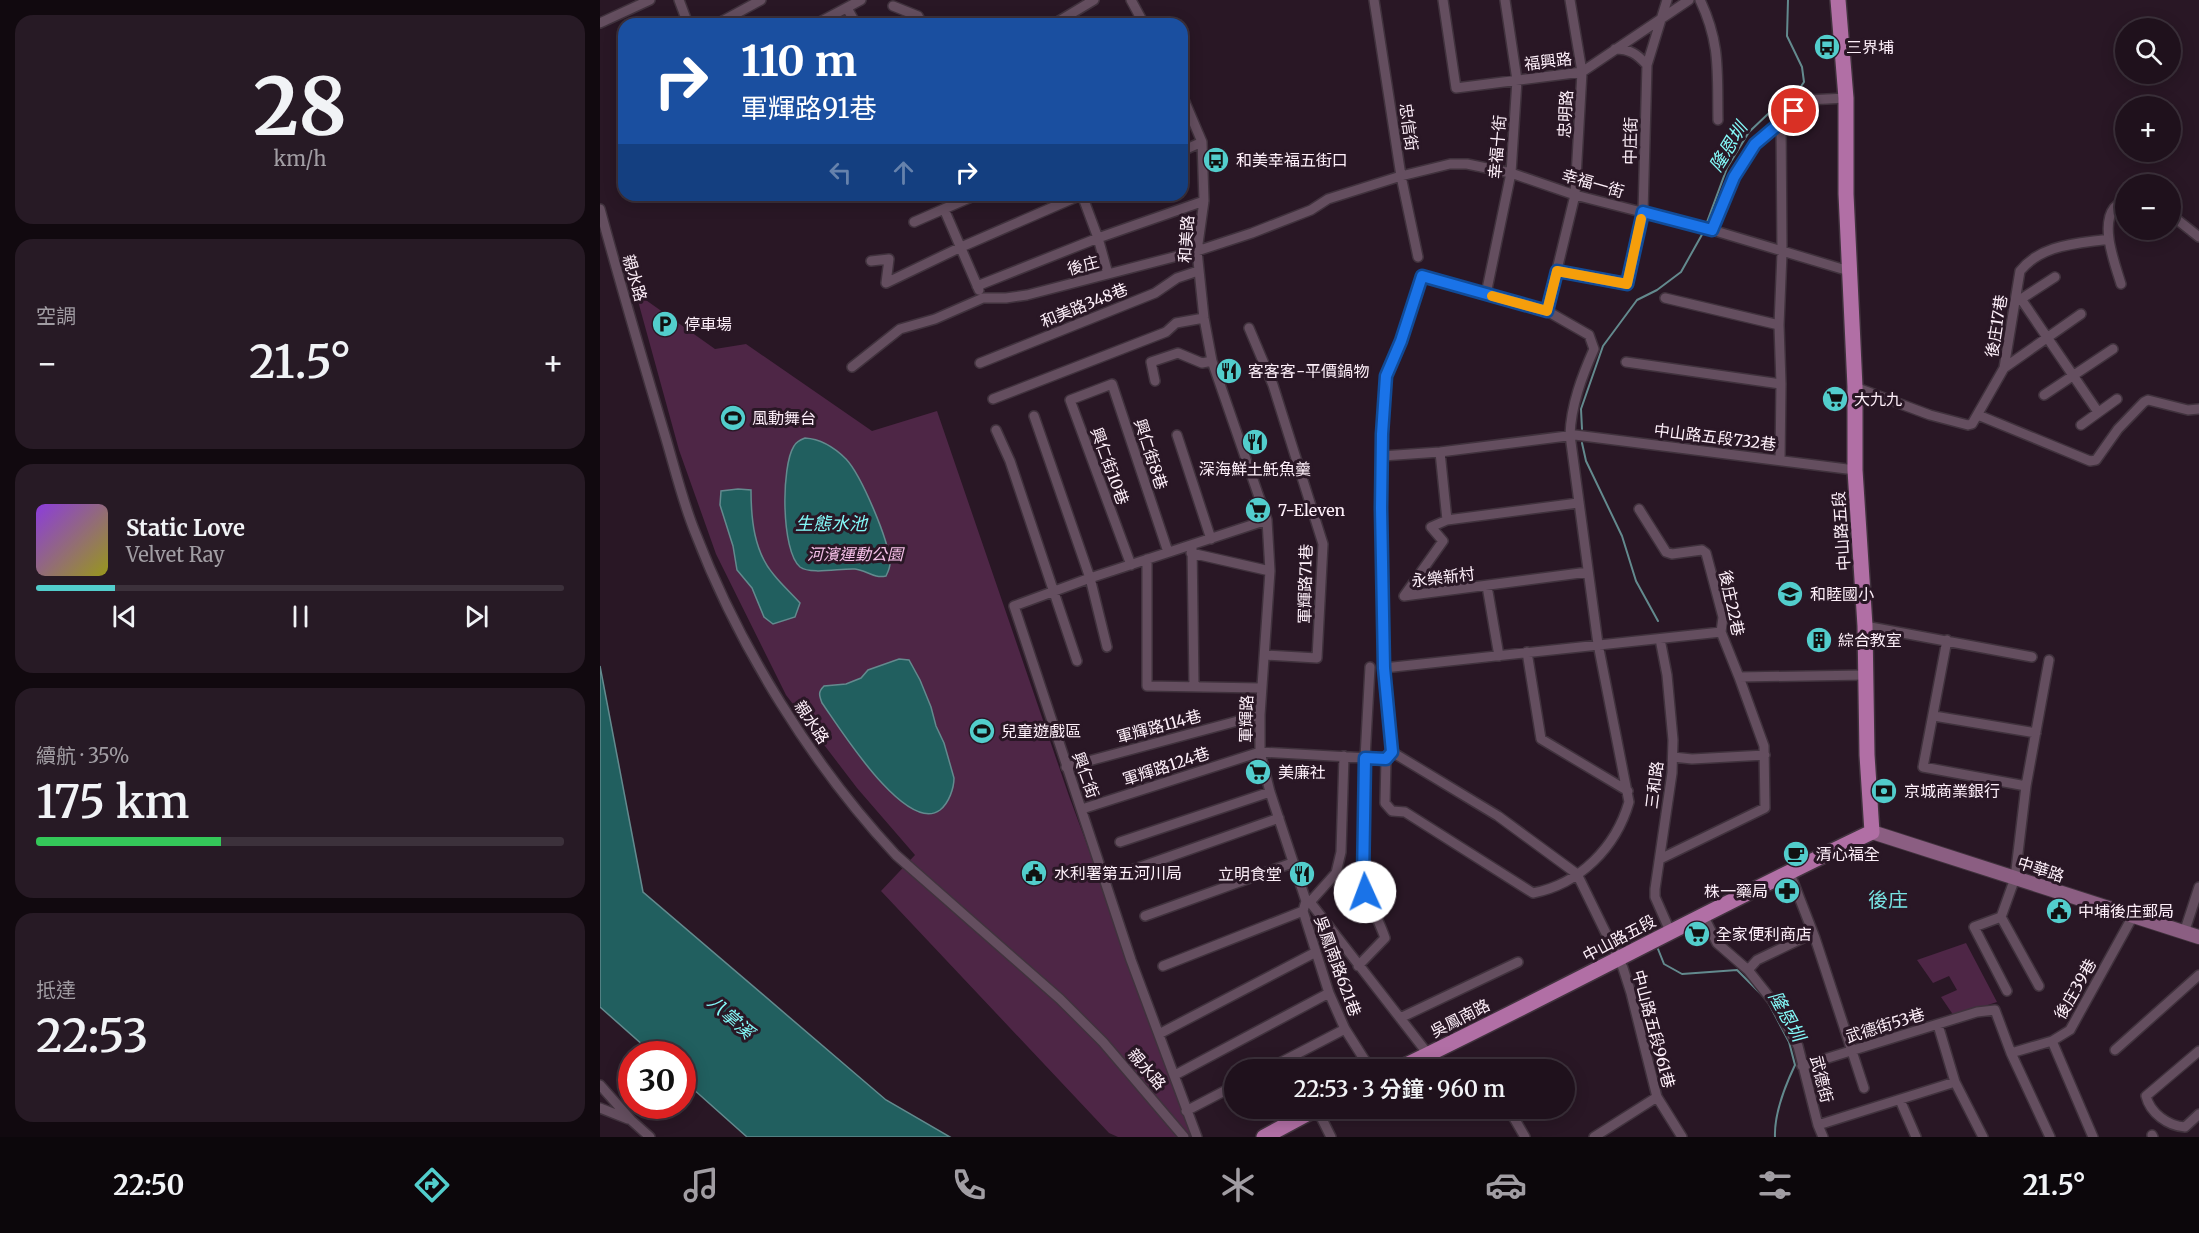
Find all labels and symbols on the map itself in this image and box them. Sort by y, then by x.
bus stop icon: 三界埔 [1812,32,1842,62]
place label: 三界埔 [1846,37,1894,57]
street label: 福興路 [1523,48,1573,74]
pin [1768,85,1819,136]
street label: 忠明路 [1554,90,1576,138]
street label: 忠信街 [1396,102,1422,152]
street label: 幸福十街 [1484,114,1510,180]
water label: 隆恩圳 [1704,115,1754,176]
street label: 中庄街 [1620,117,1640,165]
bus stop icon: 和美幸福五街口 [1201,145,1231,175]
place label: 和美幸福五街口 [1236,150,1348,170]
street label: 幸福一街 [1559,165,1627,201]
street label: 和美路 [1174,214,1198,264]
street label: 後庄 [1065,251,1101,279]
street label: 親水路 [619,252,651,304]
street label: 和美路348巷 [1037,278,1131,332]
street label: 後庄17巷 [1981,293,2011,359]
parking icon: 停車場 [650,309,680,339]
place label: 停車場 [684,314,732,334]
restaurant icon: 客客客-平價鍋物 [1214,356,1244,386]
place label: 客客客-平價鍋物 [1248,361,1369,381]
supermarket icon: 大九九 [1820,384,1850,414]
place label: 大九九 [1854,389,1902,409]
sports icon: 風動舞台 [718,403,748,433]
place label: 風動舞台 [752,408,816,428]
street label: 興仁街8巷 [1130,416,1172,492]
street label: 中山路五段732巷 [1653,420,1777,454]
street label: 興仁街10巷 [1087,425,1133,507]
restaurant icon: 深海鮮土魠魚羹 [1240,427,1270,457]
place label: 深海鮮土魠魚羹 [1199,459,1311,479]
street label: 中山路五段 [1828,490,1854,572]
supermarket icon: 7-Eleven [1243,495,1273,525]
place label: 7-Eleven [1278,500,1346,520]
water label: 生態水池 [795,512,869,535]
park label: 河濱運動公園 [807,544,905,564]
street label: 軍輝路71巷 [1294,544,1316,624]
street label: 永樂新村 [1410,563,1476,591]
street label: 後庄22巷 [1715,568,1749,638]
school or university icon: 和睦國小 [1775,579,1805,609]
place label: 和睦國小 [1810,584,1874,604]
building icon: 綜合教室 [1804,625,1834,655]
place label: 綜合教室 [1838,630,1902,650]
street label: 軍輝路 [1236,695,1256,743]
street label: 親水路 [790,697,834,747]
street label: 軍輝路114巷 [1114,705,1204,747]
sports icon: 兒童遊戲區 [967,716,997,746]
place label: 兒童遊戲區 [1001,721,1081,741]
street label: 軍輝路124巷 [1120,743,1212,789]
street label: 興仁街 [1068,749,1104,801]
supermarket icon: 美廉社 [1243,757,1273,787]
street label: 三和路 [1641,760,1667,810]
place label: 美廉社 [1278,762,1326,782]
bank icon: 京城商業銀行 [1869,776,1899,806]
place label: 京城商業銀行 [1904,781,2000,801]
cafe icon: 清心福全 [1781,839,1811,869]
place label: 清心福全 [1816,844,1880,864]
street label: 中華路 [2015,852,2067,886]
public building icon: 水利署第五河川局 [1019,858,1049,888]
restaurant icon: 立明食堂 [1287,859,1317,889]
position arrow [1333,860,1397,924]
place label: 水利署第五河川局 [1054,863,1182,883]
place label: 立明食堂 [1218,864,1282,884]
pharmacy icon: 株一藥局 [1772,876,1802,906]
place label: 株一藥局 [1704,881,1768,901]
district label: 後庄 [1868,887,1908,912]
public building icon: 中埔後庄郵局 [2044,896,2074,926]
place label: 中埔後庄郵局 [2078,901,2174,921]
street label: 中山路五段 [1579,910,1659,966]
street label: 吳鳳南路621巷 [1311,913,1365,1019]
supermarket icon: 全家便利商店 [1682,919,1712,949]
place label: 全家便利商店 [1716,924,1812,944]
street label: 後庄39巷 [2050,955,2100,1023]
street label: 中山路五段961巷 [1629,968,1679,1090]
water label: 隆恩圳 [1764,987,1812,1048]
water label: 八掌溪 [703,990,761,1046]
street label: 吳鳳南路 [1427,995,1493,1041]
street label: 武德街53巷 [1843,1003,1927,1047]
speed limit sign: 30 [618,1041,696,1119]
street label: 親水路 [1124,1044,1170,1094]
street label: 武德街 [1806,1053,1838,1105]

